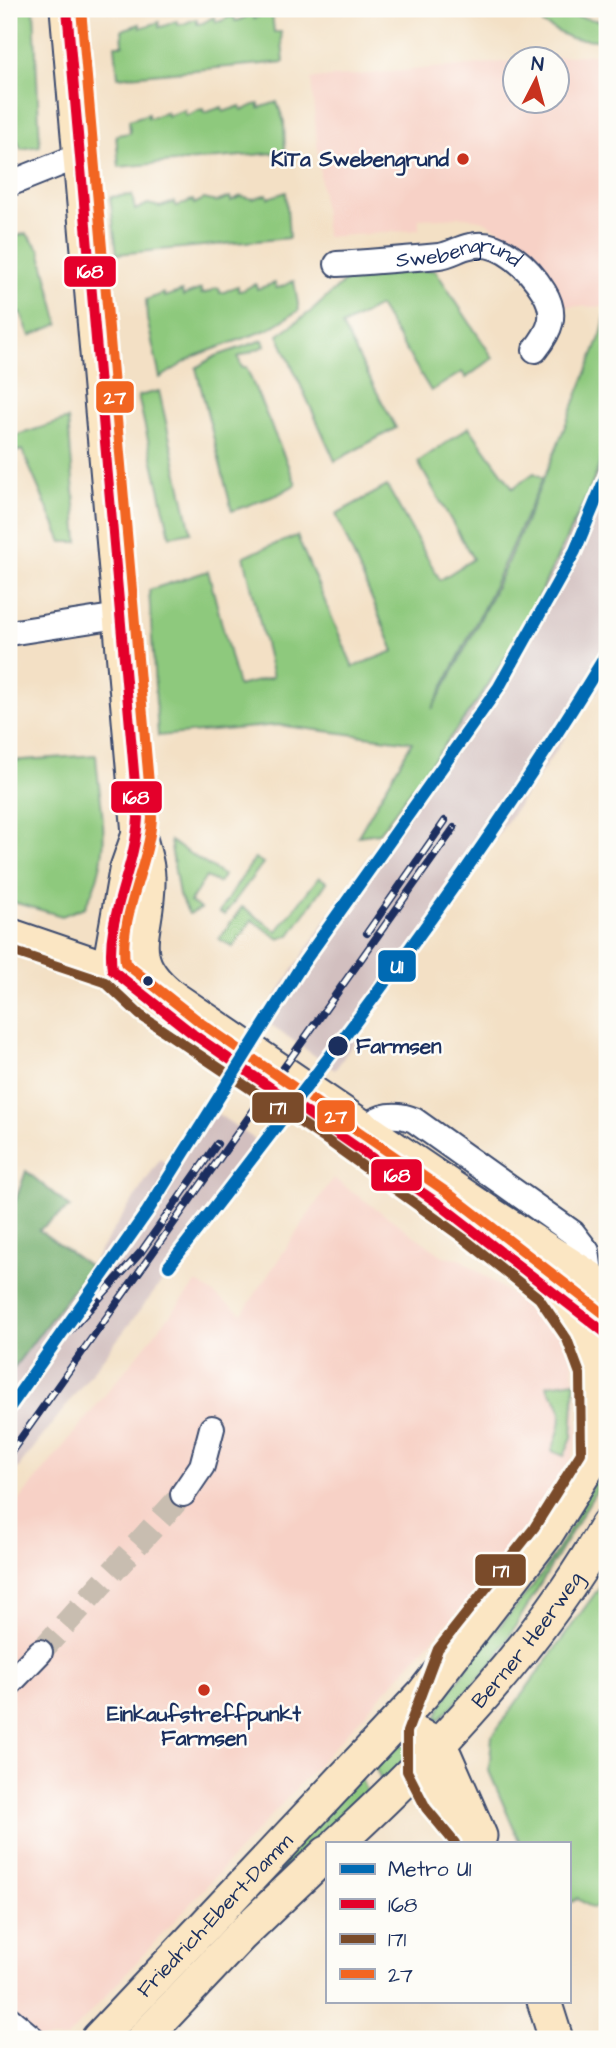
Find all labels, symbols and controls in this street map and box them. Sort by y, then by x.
north arrow [500,46,570,116]
text: N [530,51,545,79]
place label: KiTa Swebengrund [271,145,449,176]
marker: KiTa Swebengrund [455,151,471,167]
street label: Swebengrund [395,230,528,275]
line badge: 168 [63,255,117,288]
text: 168 [77,259,104,286]
line badge: 27 [95,380,135,414]
text: 27 [103,385,127,412]
line badge: 168 [110,780,163,814]
text: 168 [123,785,150,812]
line badge: U1 [377,949,417,983]
text: U1 [390,954,404,981]
unlabelled marker [141,974,155,988]
place label: Farmsen [356,1032,442,1061]
marker: Farmsen [326,1034,350,1058]
line badge: 171 [251,1091,305,1124]
text: 171 [270,1095,287,1122]
line badge: 27 [316,1099,356,1133]
text: 27 [324,1104,348,1131]
line badge: 168 [370,1158,423,1192]
text: 168 [384,1163,411,1190]
line badge: 171 [474,1553,527,1587]
text: 171 [493,1558,510,1585]
street label: Berner Heerweg [465,1566,591,1715]
marker: Einkaufstreffpunkt Farmsen [196,1682,212,1698]
place label: Einkaufstreffpunkt Farmsen [107,1700,302,1753]
street label: Friedrich-Ebert-Damm [130,1827,300,2004]
legend [326,1842,570,2002]
text: Metro U1 [388,1855,472,1884]
text: 168 [388,1891,418,1920]
text: 171 [388,1925,407,1954]
text: 27 [388,1961,413,1990]

